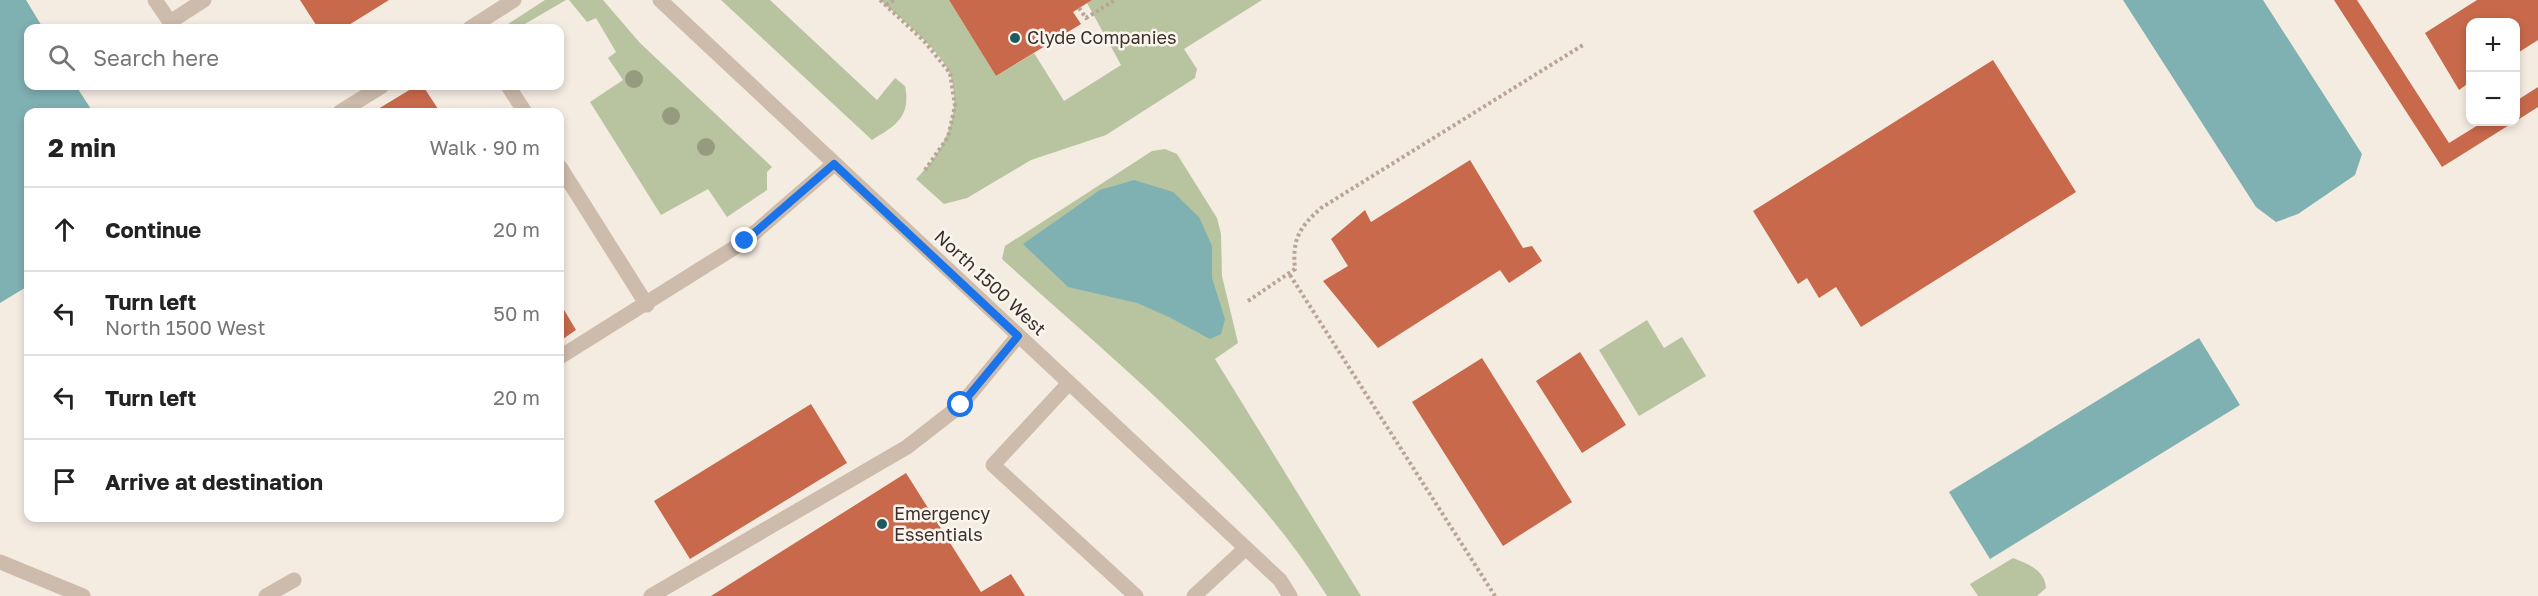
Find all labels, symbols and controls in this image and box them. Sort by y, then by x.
map controls [2466,18,2520,126]
button: + [2466,18,2520,72]
search box [24,24,564,90]
place label: Clyde Companies [1027,26,1176,48]
marker: Clyde Companies [1008,31,1022,45]
icon: search [45,41,78,74]
text: Search here [93,44,219,71]
button: − [2466,72,2520,126]
text: 2 min [48,132,116,163]
text: Walk · 90 m [429,135,540,159]
icon: ahead [48,213,81,246]
text: Continue [105,216,201,243]
text: 20 m [493,217,540,241]
street label: North 1500 West [930,225,1051,340]
route end [731,227,757,253]
text: Turn left [105,288,196,315]
icon: left [48,297,81,330]
text: 50 m [493,301,540,325]
text: North 1500 West [105,315,265,339]
icon: left [48,381,81,414]
text: Turn left [105,384,196,411]
text: 20 m [493,385,540,409]
route start [947,391,973,417]
icon: arrive [48,465,81,498]
text: Arrive at destination [105,468,323,495]
place label: Emergency Essentials [894,502,990,545]
marker: Emergency Essentials [875,517,889,531]

